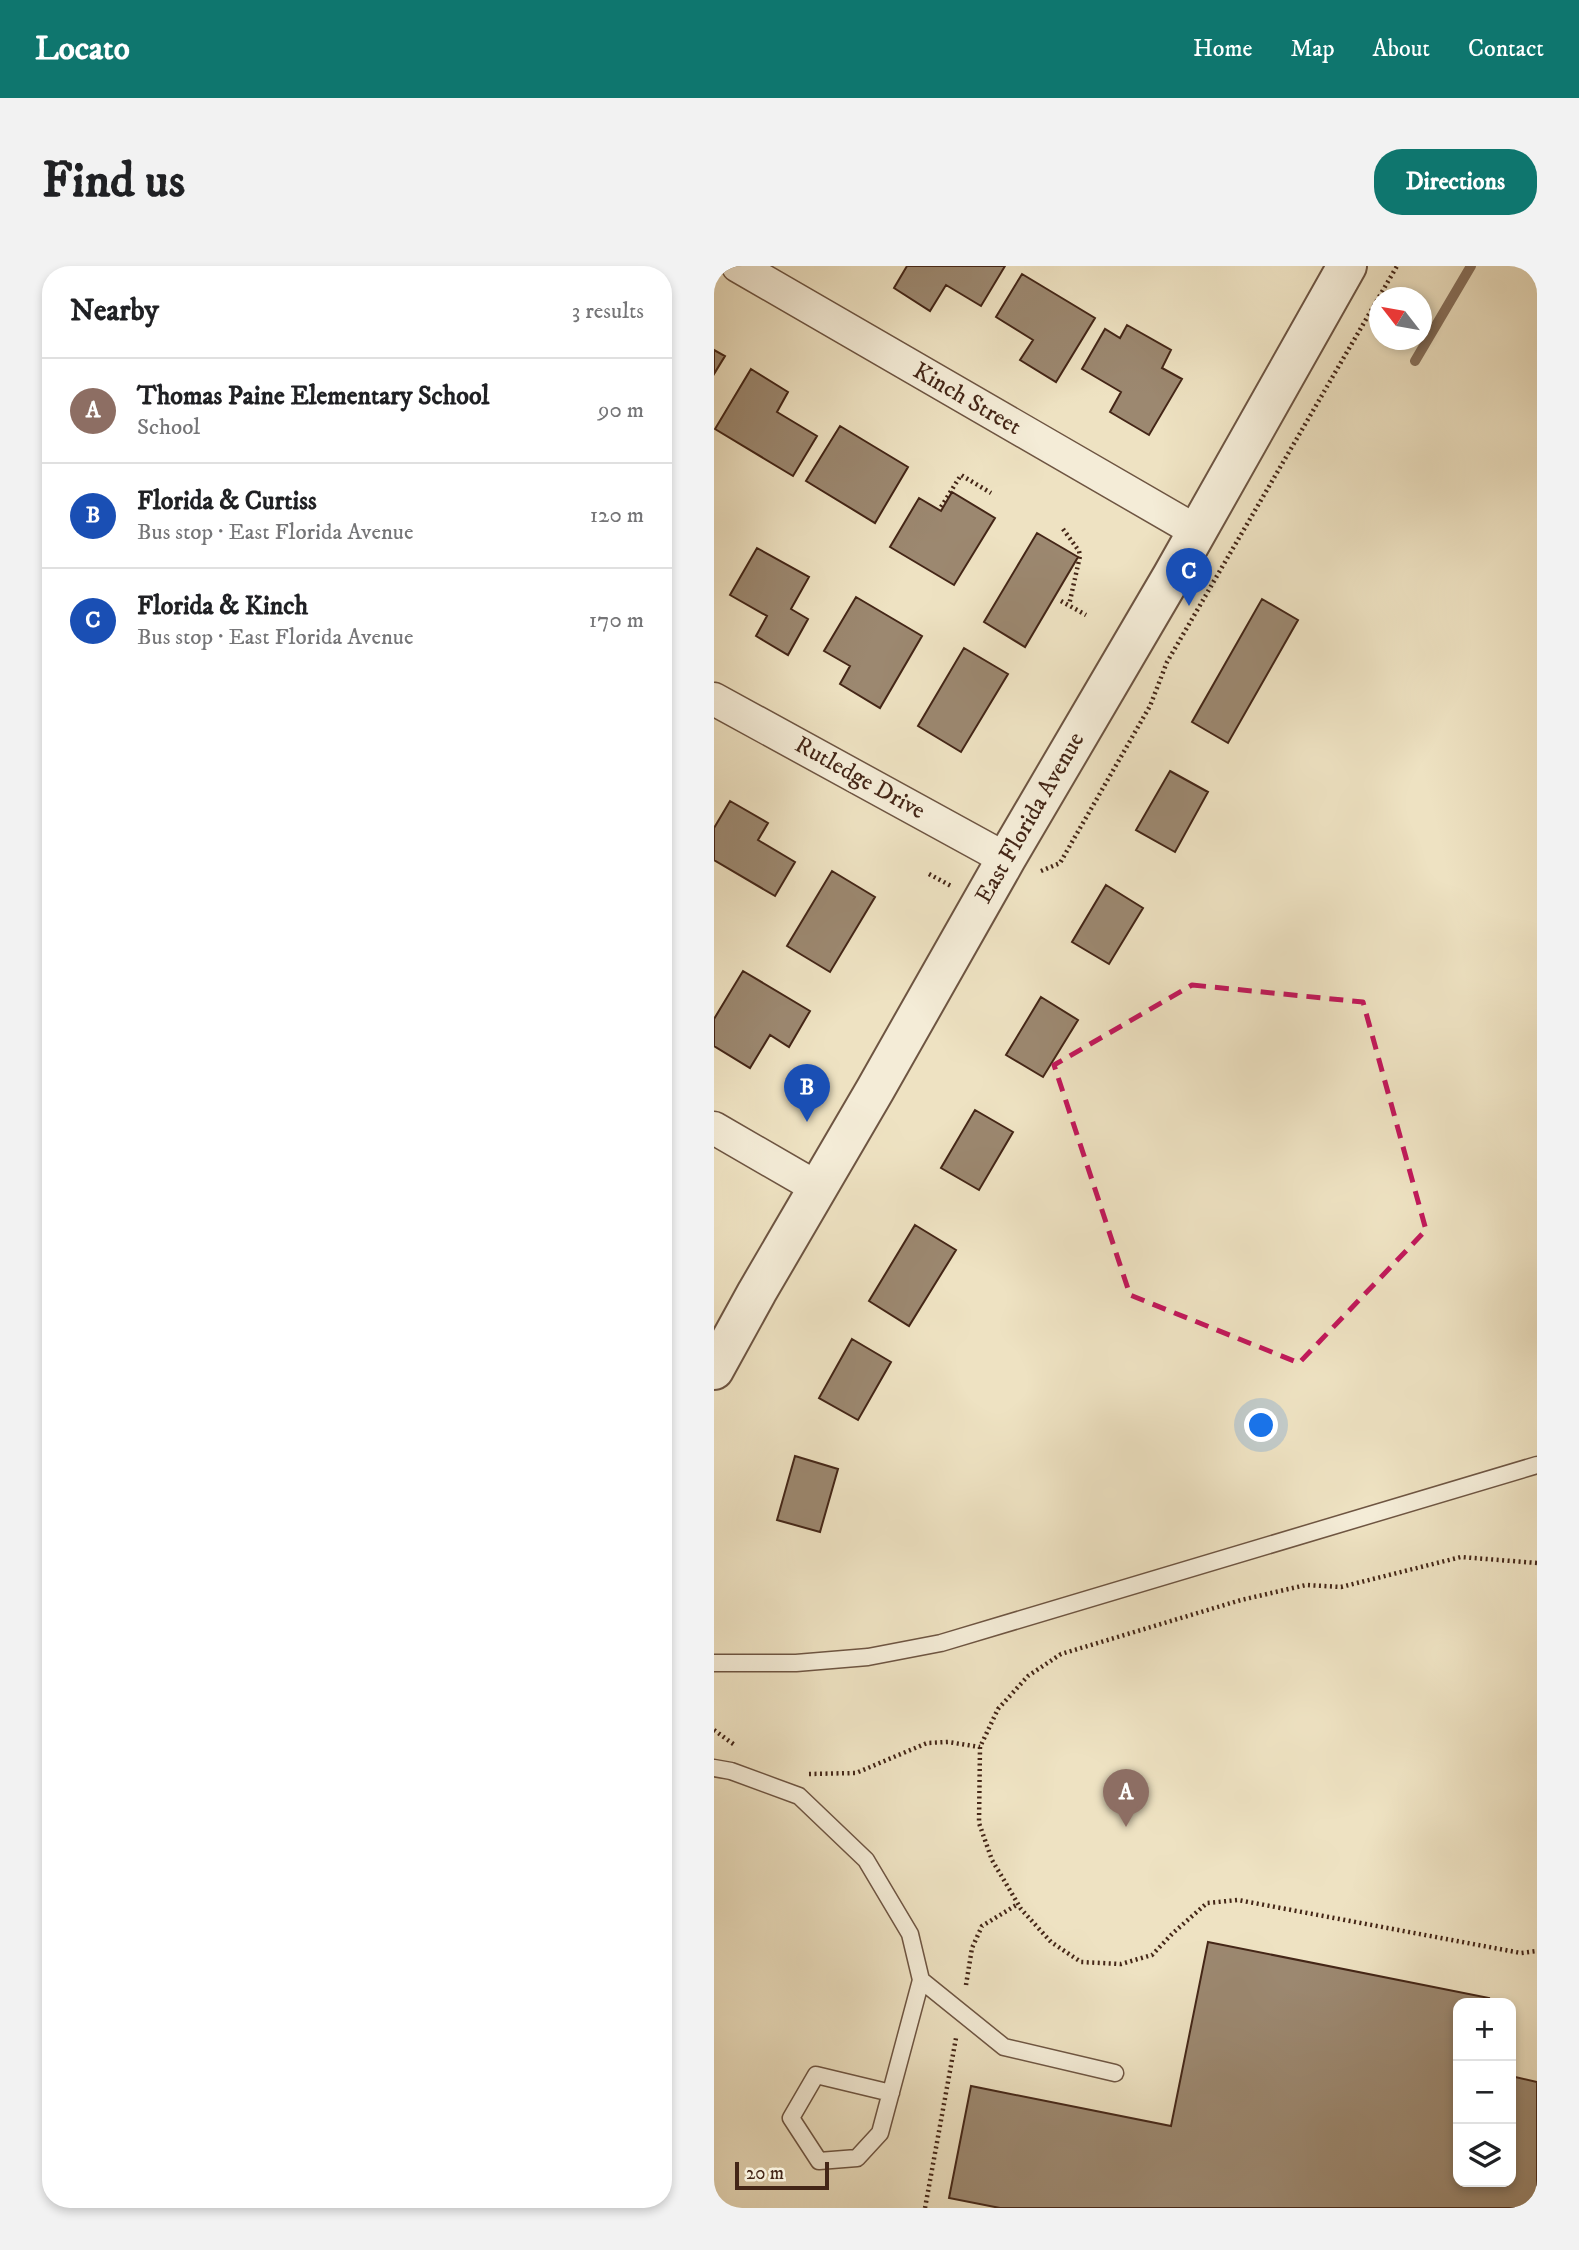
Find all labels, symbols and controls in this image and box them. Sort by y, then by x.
text: Locato [35,29,130,70]
text: Home [1193,34,1252,64]
text: Map [1290,34,1335,64]
text: About [1373,34,1430,64]
text: Contact [1468,34,1544,64]
button: Directions [1374,149,1537,215]
text: Find us [42,151,185,213]
north arrow [1369,287,1432,350]
text: Nearby [70,293,159,330]
text: 3 results [572,297,644,326]
street label: Kinch Street [907,356,1027,442]
text: Thomas Paine Elementary School [137,380,489,413]
text: A [86,396,100,425]
text: 90 m [598,396,644,425]
text: School [137,413,200,442]
text: Florida & Curtiss [137,485,317,518]
text: B [86,501,100,530]
text: 120 m [590,501,644,530]
text: Bus stop · East Florida Avenue [137,518,414,547]
pin: C [1166,548,1212,606]
text: Florida & Kinch [137,590,308,623]
text: C [85,606,101,635]
text: 170 m [589,606,644,635]
text: Bus stop · East Florida Avenue [137,623,414,652]
street label: East Florida Avenue [969,727,1091,909]
street label: Rutledge Drive [790,730,931,826]
pin: B [784,1064,830,1122]
your location [1244,1408,1278,1442]
pin: A [1103,1769,1149,1827]
map controls [1453,1998,1516,2187]
button: + [1453,1998,1516,2061]
button: − [1453,2061,1516,2124]
button: layers [1453,2124,1516,2187]
scale bar [735,2159,830,2191]
text: 20 m [746,2162,784,2185]

